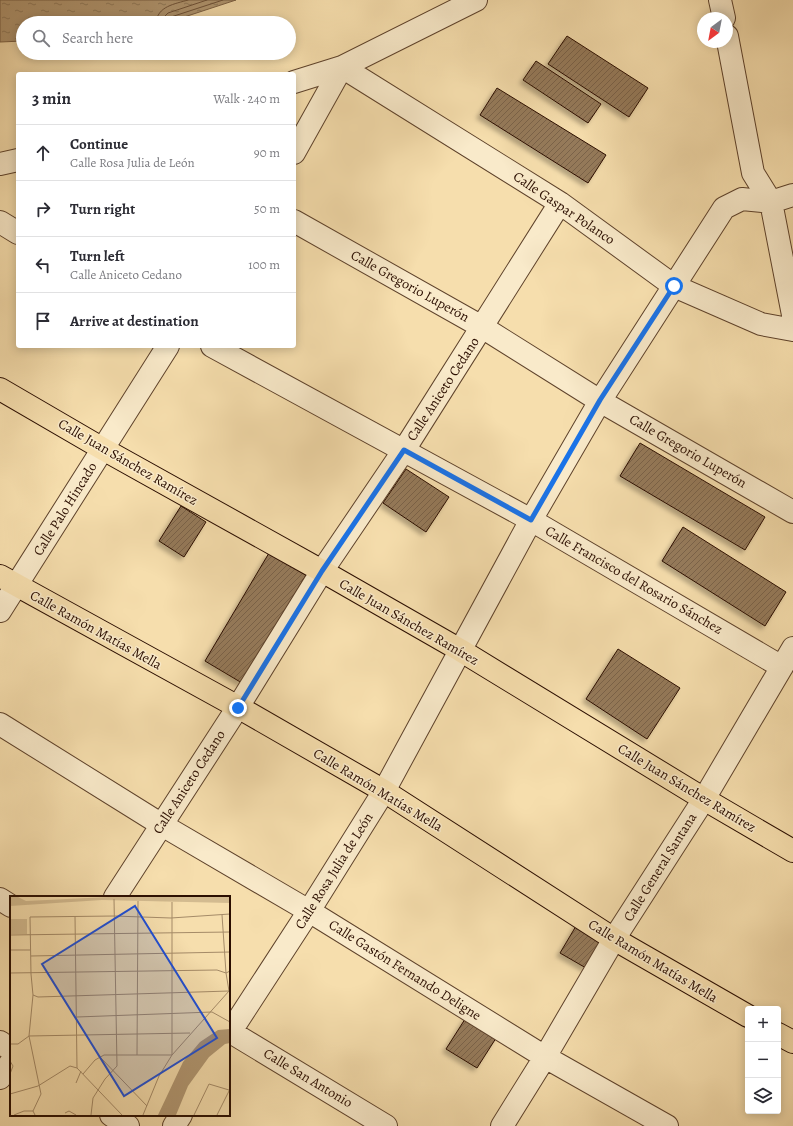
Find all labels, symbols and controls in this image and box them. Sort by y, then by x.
north arrow [697,12,733,48]
search box [16,16,296,60]
icon: search [30,27,52,49]
text: Search here [62,28,133,48]
text: 3 min [32,87,71,110]
text: Walk · 240 m [213,90,280,107]
text: Continue [70,134,128,154]
icon: ahead [32,142,54,164]
text: 90 m [254,144,280,161]
text: Calle Rosa Julia de León [70,154,195,171]
street label: Calle Gaspar Polanco [509,167,619,249]
icon: right [32,198,54,220]
text: Turn right [70,199,135,219]
text: 50 m [254,200,280,217]
street label: Calle Gregorio Luperón [347,245,473,327]
text: Turn left [70,246,125,266]
icon: left [32,254,54,276]
text: 100 m [248,256,280,273]
text: Calle Aniceto Cedano [70,266,182,283]
route start [665,277,683,295]
icon: arrive [32,310,54,332]
text: Arrive at destination [70,311,199,331]
street label: Calle Aniceto Cedano [402,333,484,445]
street label: Calle Gregorio Luperón [626,410,751,493]
street label: Calle Juan Sánchez Ramírez [55,414,201,510]
street label: Calle Palo Hincado [29,459,101,559]
street label: Calle Francisco del Rosario Sánchez [542,521,726,639]
street label: Calle Juan Sánchez Ramírez [336,574,482,670]
street label: Calle Ramón Matías Mella [27,586,166,674]
route end [229,699,247,717]
street label: Calle Aniceto Cedano [148,726,230,838]
street label: Calle Juan Sánchez Ramírez [614,739,760,837]
street label: Calle Ramón Matías Mella [310,744,447,836]
street label: Calle Rosa Julia de León [290,809,378,933]
street label: Calle General Santana [619,809,701,925]
inset map [10,896,230,1116]
street label: Calle Gastón Fernando Deligne [325,915,485,1025]
street label: Calle Ramón Matías Mella [585,915,722,1007]
map controls [745,1006,781,1114]
button: + [745,1006,781,1042]
button: − [745,1042,781,1078]
street label: Calle San Antonio [260,1044,356,1112]
button: layers [745,1078,781,1114]

